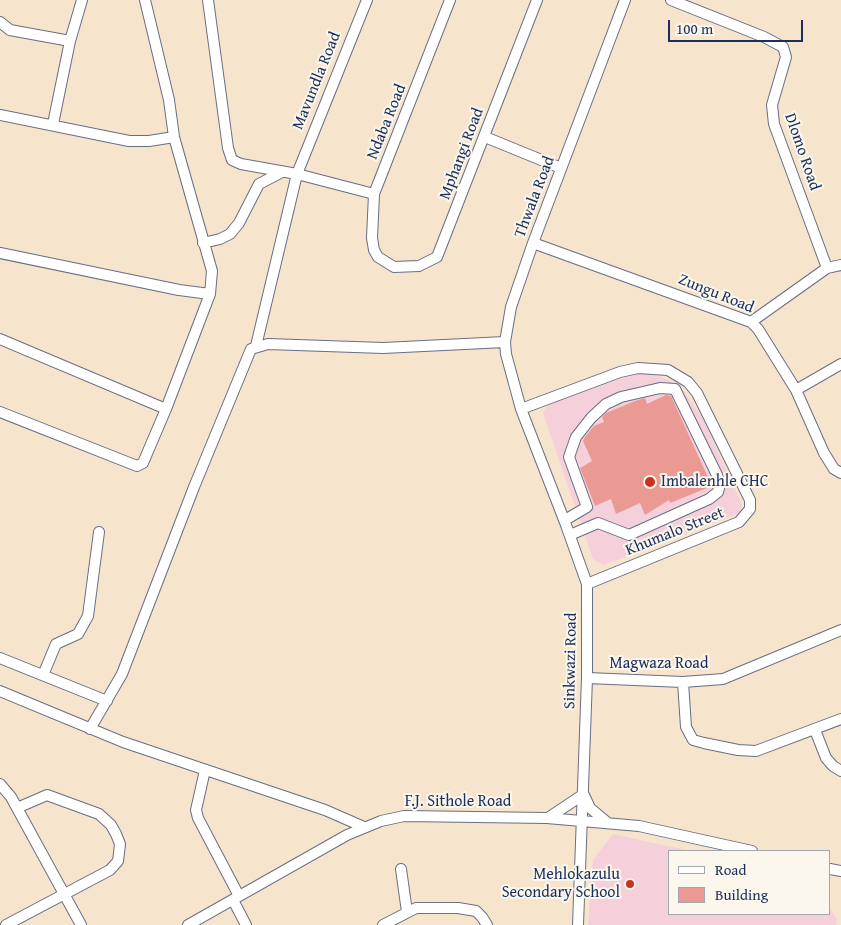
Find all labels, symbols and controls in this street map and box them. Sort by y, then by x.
scale bar [671,10,806,42]
text: 100 m [676,18,713,39]
street label: Mavundla Road [289,29,345,133]
street label: Ndaba Road [363,82,411,162]
street label: Mphangi Road [436,105,488,203]
street label: Dlomo Road [780,111,824,193]
street label: Thwala Road [511,154,559,240]
street label: Zungu Road [675,270,757,318]
place label: Imbalenhle CHC [661,472,768,492]
marker: Imbalenhle CHC [643,475,657,489]
street label: Khumalo Street [623,504,727,560]
street label: Sinkwazi Road [561,613,581,709]
street label: Magwaza Road [610,654,708,674]
street label: F.J. Sithole Road [405,792,511,812]
legend [668,850,831,915]
text: Road [715,859,746,880]
place label: Mehlokazulu Secondary School [502,865,620,903]
marker: Mehlokazulu Secondary School [624,878,636,890]
text: Building [715,884,768,905]

